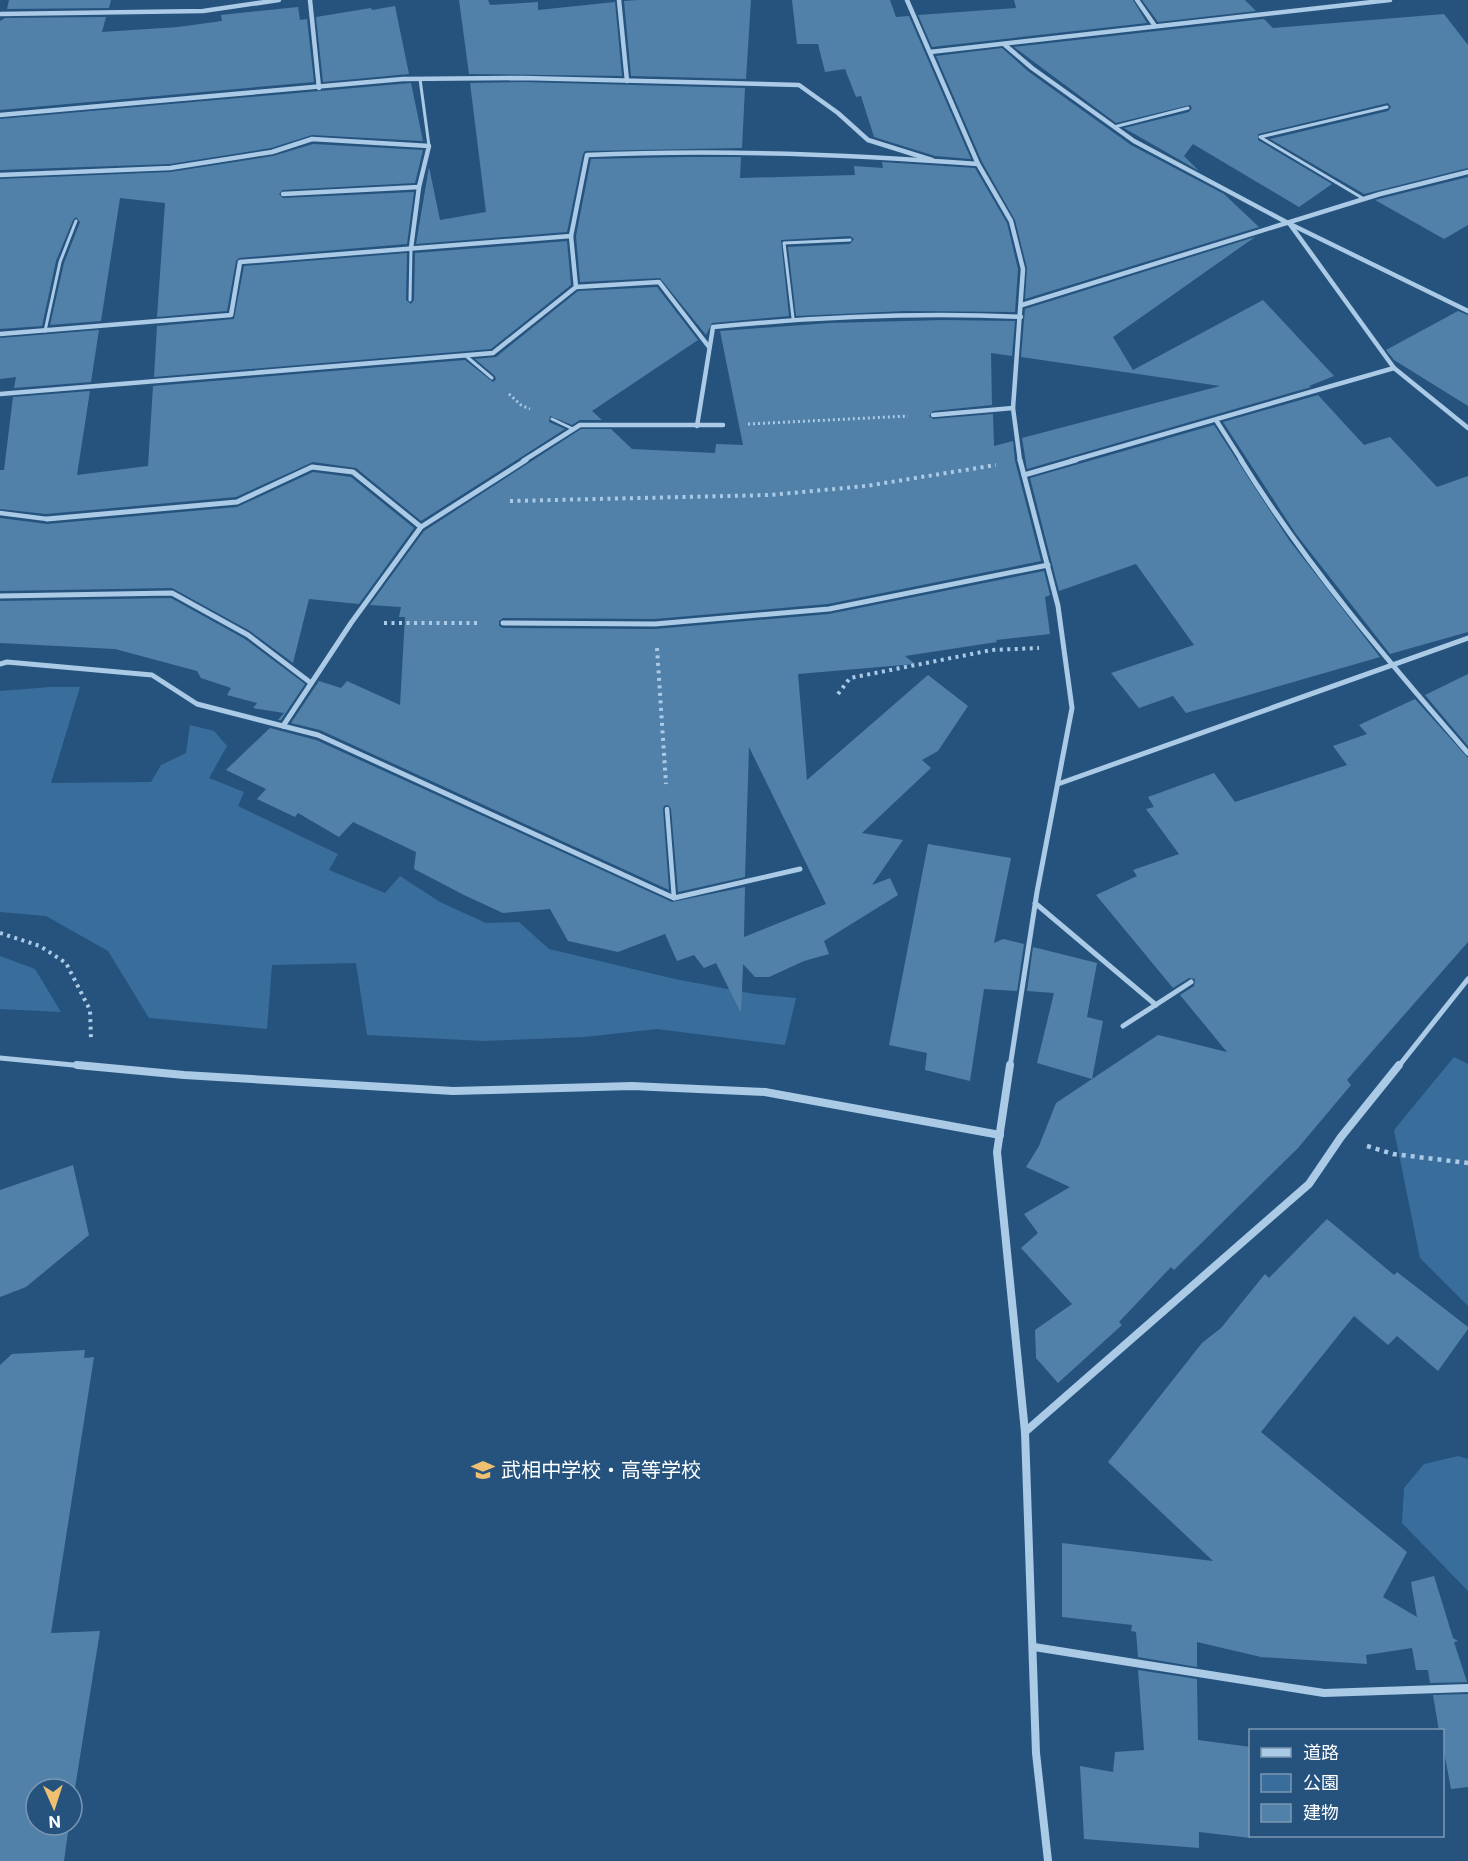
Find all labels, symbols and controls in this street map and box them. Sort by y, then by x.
school or university icon: 武相中学校・高等学校 [470,1457,496,1483]
place label: 武相中学校・高等学校 [501,1458,701,1482]
legend [1249,1729,1444,1837]
text: 道路 [1303,1742,1339,1763]
text: 公園 [1303,1772,1339,1793]
north arrow [24,1777,84,1837]
text: 建物 [1303,1802,1339,1823]
text: N [48,1812,61,1832]

